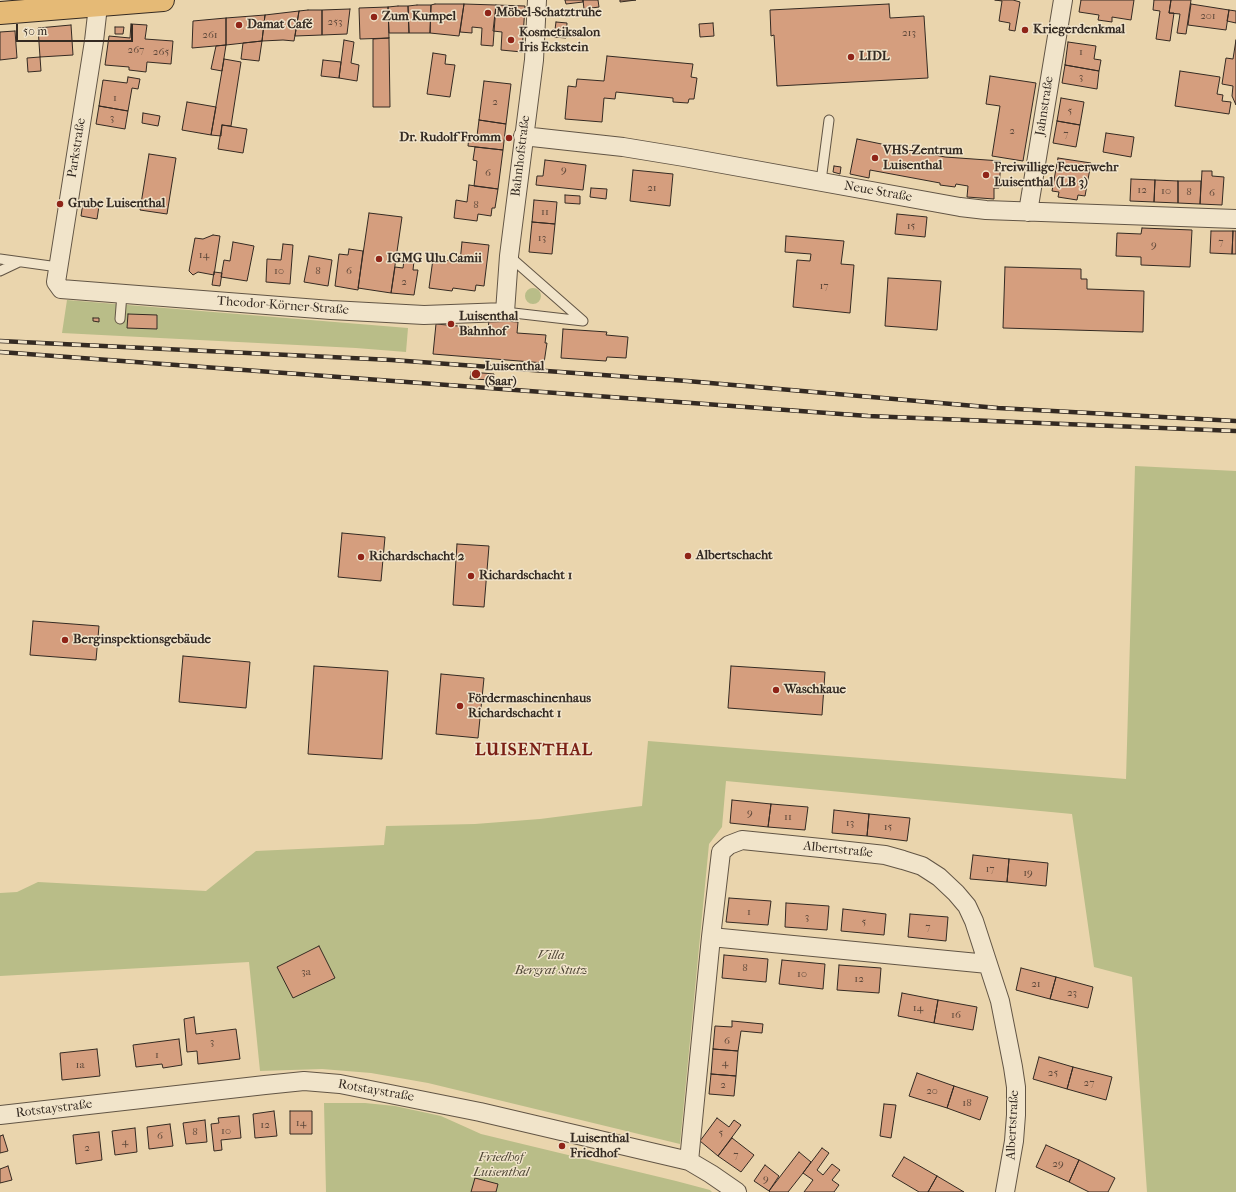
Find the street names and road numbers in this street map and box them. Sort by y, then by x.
street label: Jahnstraße [1033,75,1057,137]
street label: Bahnhofstraße [508,114,534,198]
street label: Parkstraße [65,117,89,179]
street label: Neue Straße [843,178,913,206]
street label: Theodor-Körner-Straße [216,294,350,318]
street label: Albertstraße [802,839,874,861]
street label: Rotstaystraße [337,1077,415,1105]
street label: Albertstraße [1003,1090,1023,1160]
street label: Rotstaystraße [15,1097,93,1121]

